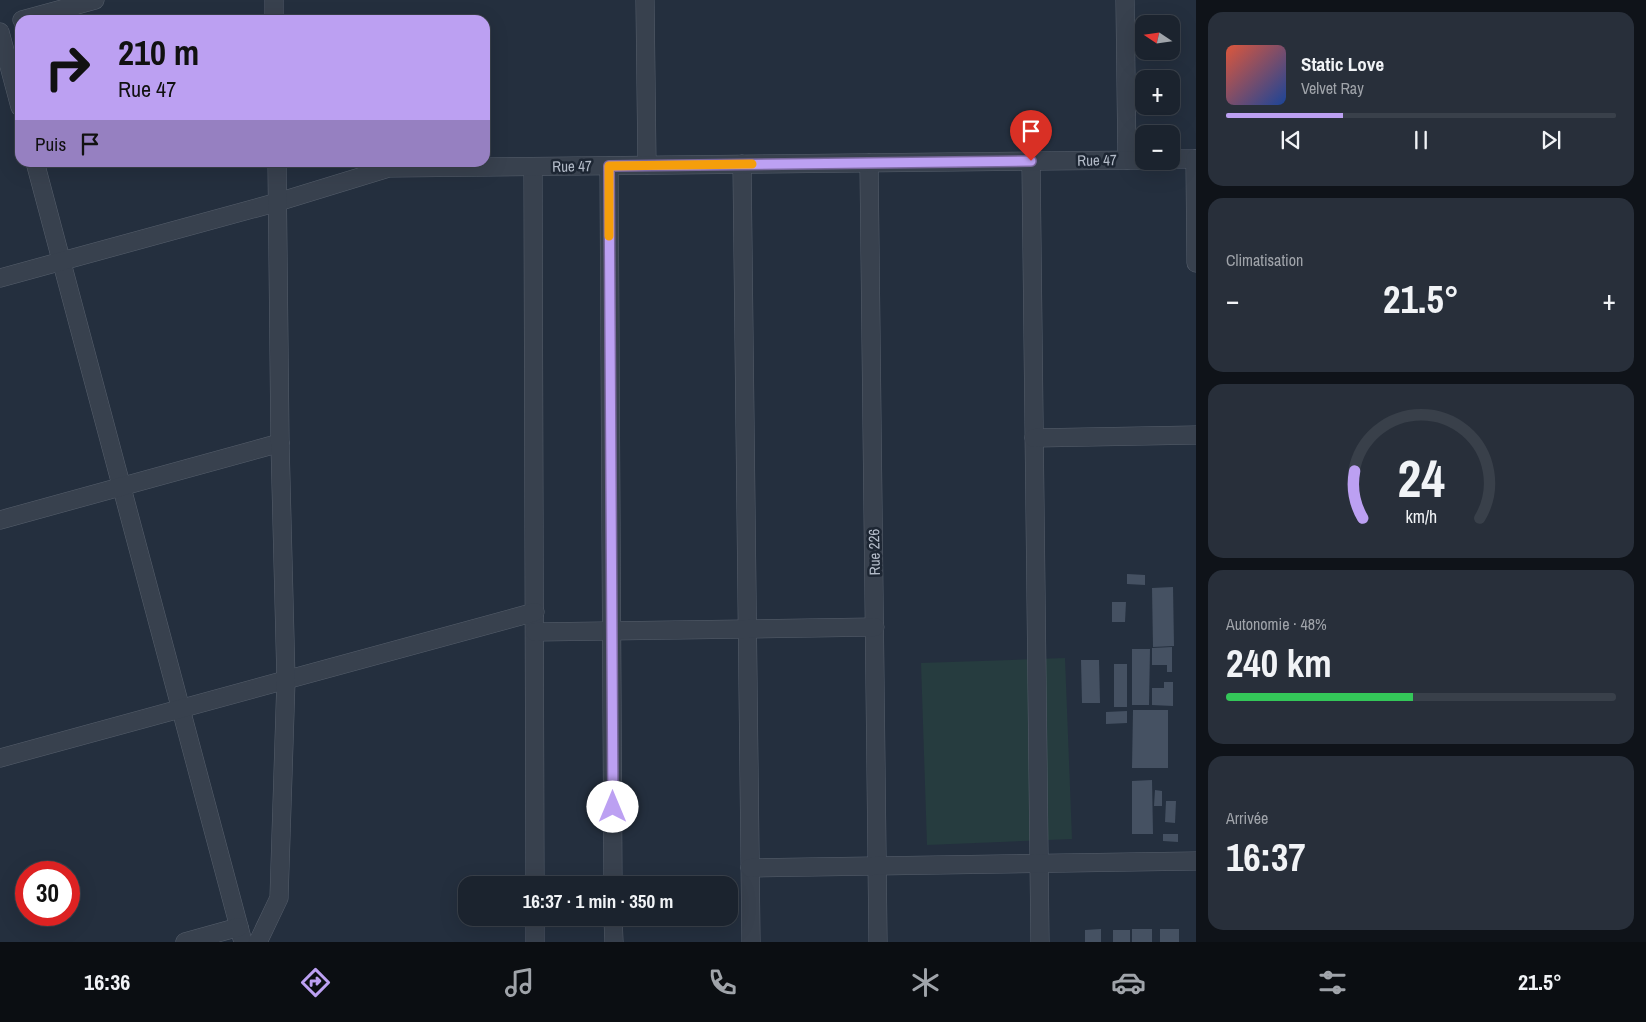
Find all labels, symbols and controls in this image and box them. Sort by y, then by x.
north arrow [1135,15,1180,60]
map controls [1135,15,1180,170]
text: 210 m [118,29,199,76]
icon: right [35,35,100,100]
text: Static Love [1301,51,1384,77]
button: + [1135,70,1180,115]
text: Rue 47 [118,74,176,104]
text: Velvet Ray [1301,77,1364,99]
pin [1010,110,1052,161]
icon: arrive [1017,117,1045,145]
button: − [1135,125,1180,170]
icon: previous [1277,126,1305,154]
icon: pause [1407,126,1435,154]
icon: next [1537,126,1565,154]
icon: arrive [76,130,104,158]
text: Puis [35,131,66,157]
street label: Rue 47 [1077,149,1117,171]
street label: Rue 47 [552,155,592,177]
text: Climatisation [1226,249,1303,271]
text: 21.5° [1383,274,1459,325]
text: − [1226,281,1239,319]
text: + [1603,281,1616,319]
text: 24 [1397,443,1445,513]
text: km/h [1405,505,1437,529]
street label: Rue 226 [863,528,885,575]
text: Autonomie · 48% [1226,613,1327,635]
text: 240 km [1226,638,1332,689]
position arrow [586,780,638,832]
text: Arrivée [1226,807,1268,829]
text: 16:37 [1226,832,1306,883]
speed limit sign: 30 [15,861,80,926]
text: 16:37 · 1 min · 350 m [523,888,673,914]
icon: directions [298,965,333,1000]
icon: music [502,965,537,1000]
icon: phone [705,965,740,1000]
icon: climate [908,965,943,1000]
icon: car [1111,965,1146,1000]
icon: filters [1315,965,1350,1000]
text: 16:36 [84,967,130,997]
text: 21.5° [1518,967,1562,997]

